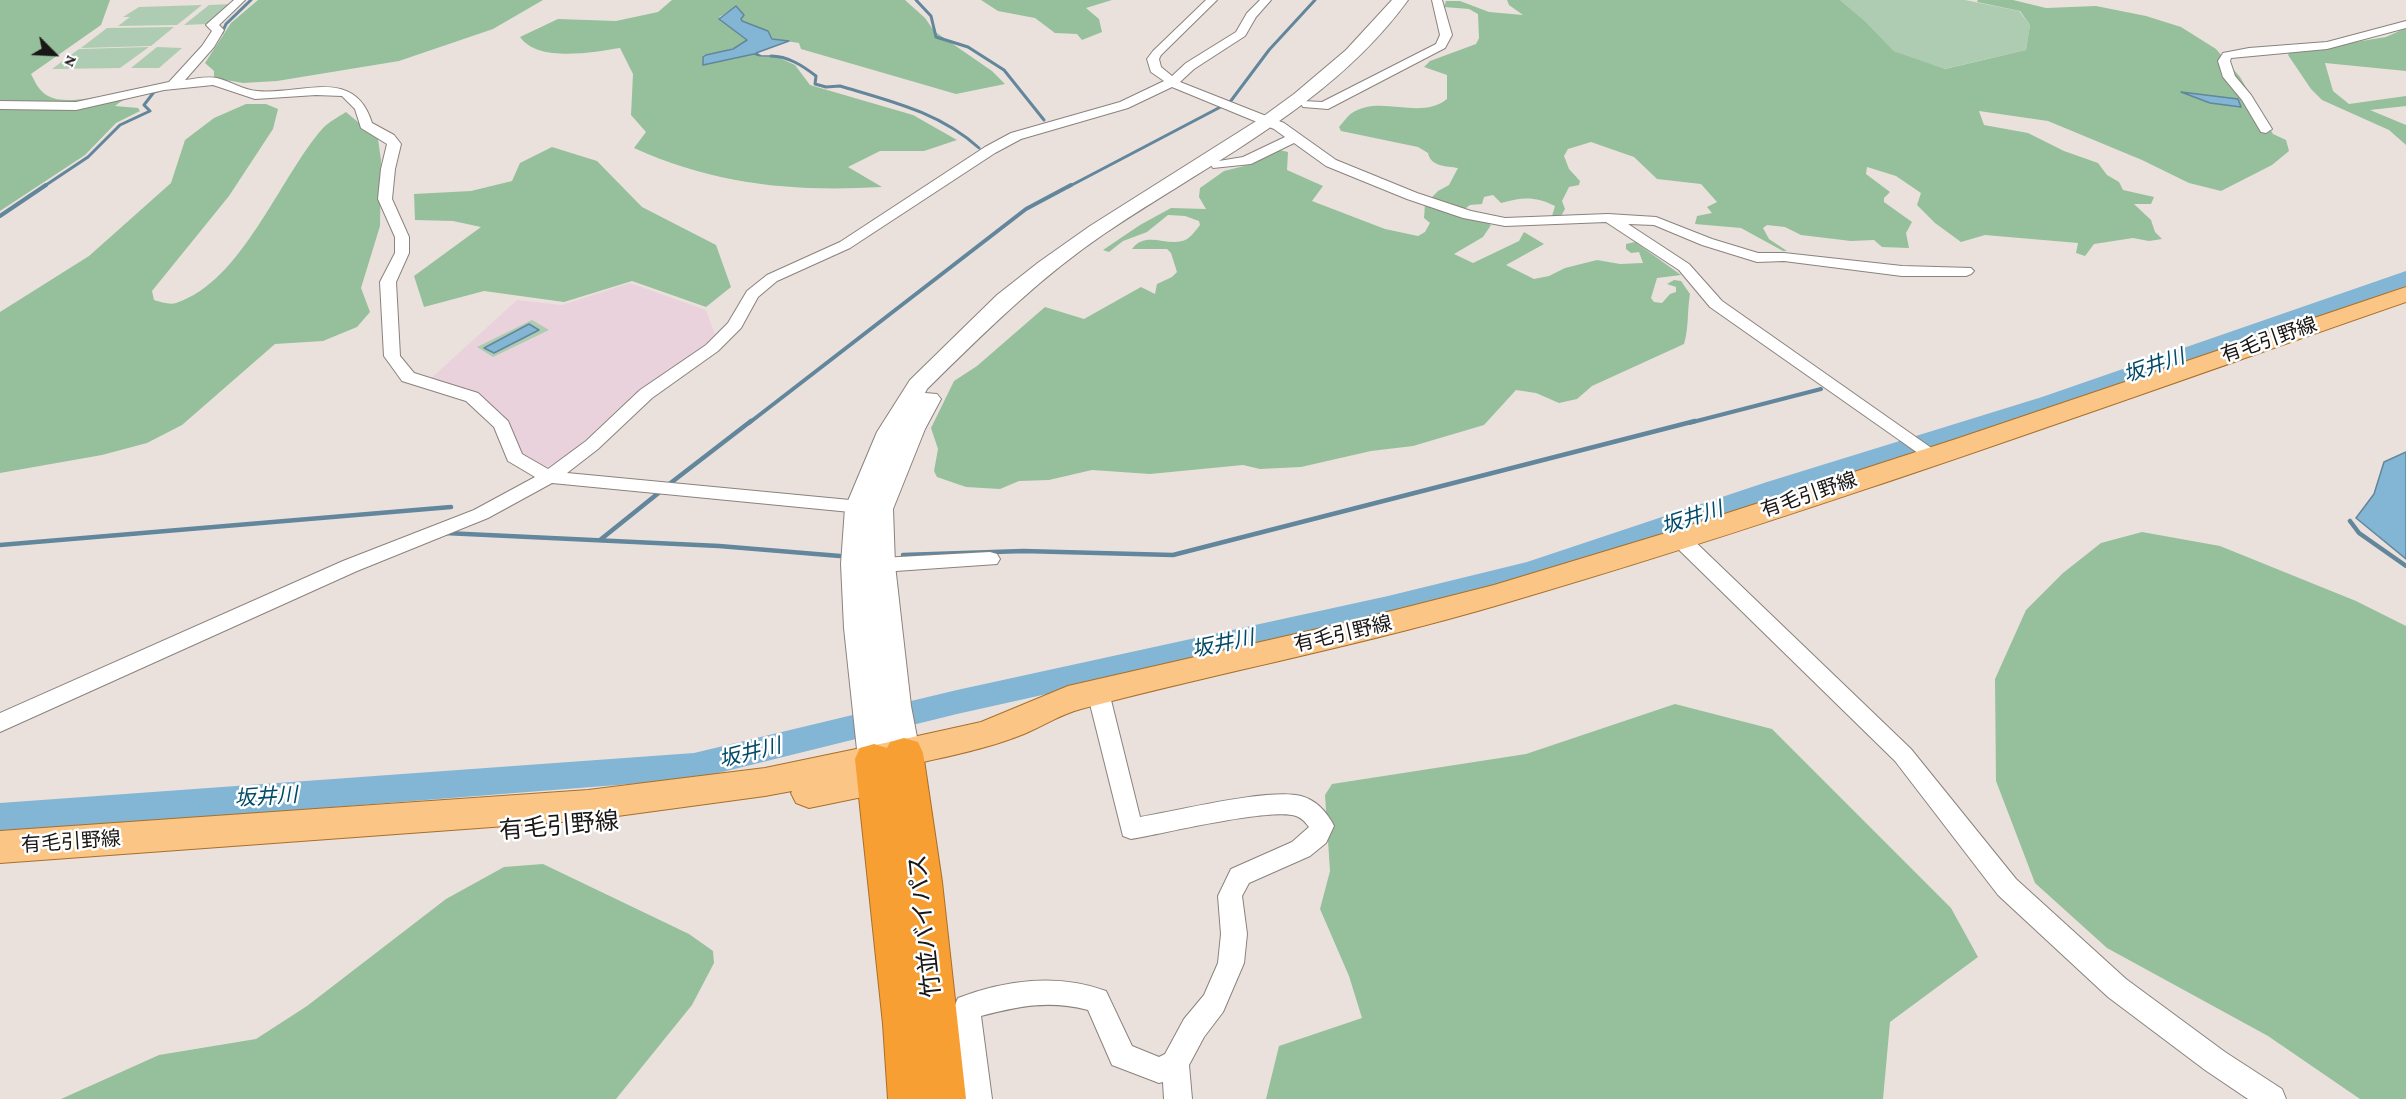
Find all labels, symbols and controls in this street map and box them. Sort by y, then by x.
north arrow [24,24,84,84]
text: N [61,53,81,70]
street label: 有毛引野線 [2218,312,2320,368]
water label: 坂井川 [2120,344,2188,388]
street label: 有毛引野線 [1758,467,1860,523]
water label: 坂井川 [1658,496,1726,540]
street label: 有毛引野線 [1292,611,1394,657]
water label: 坂井川 [1190,625,1256,663]
water label: 坂井川 [716,733,784,773]
water label: 坂井川 [234,782,298,812]
street label: 有毛引野線 [498,806,620,846]
street label: 有毛引野線 [20,827,122,857]
street label: 竹並バイパス [903,853,947,999]

